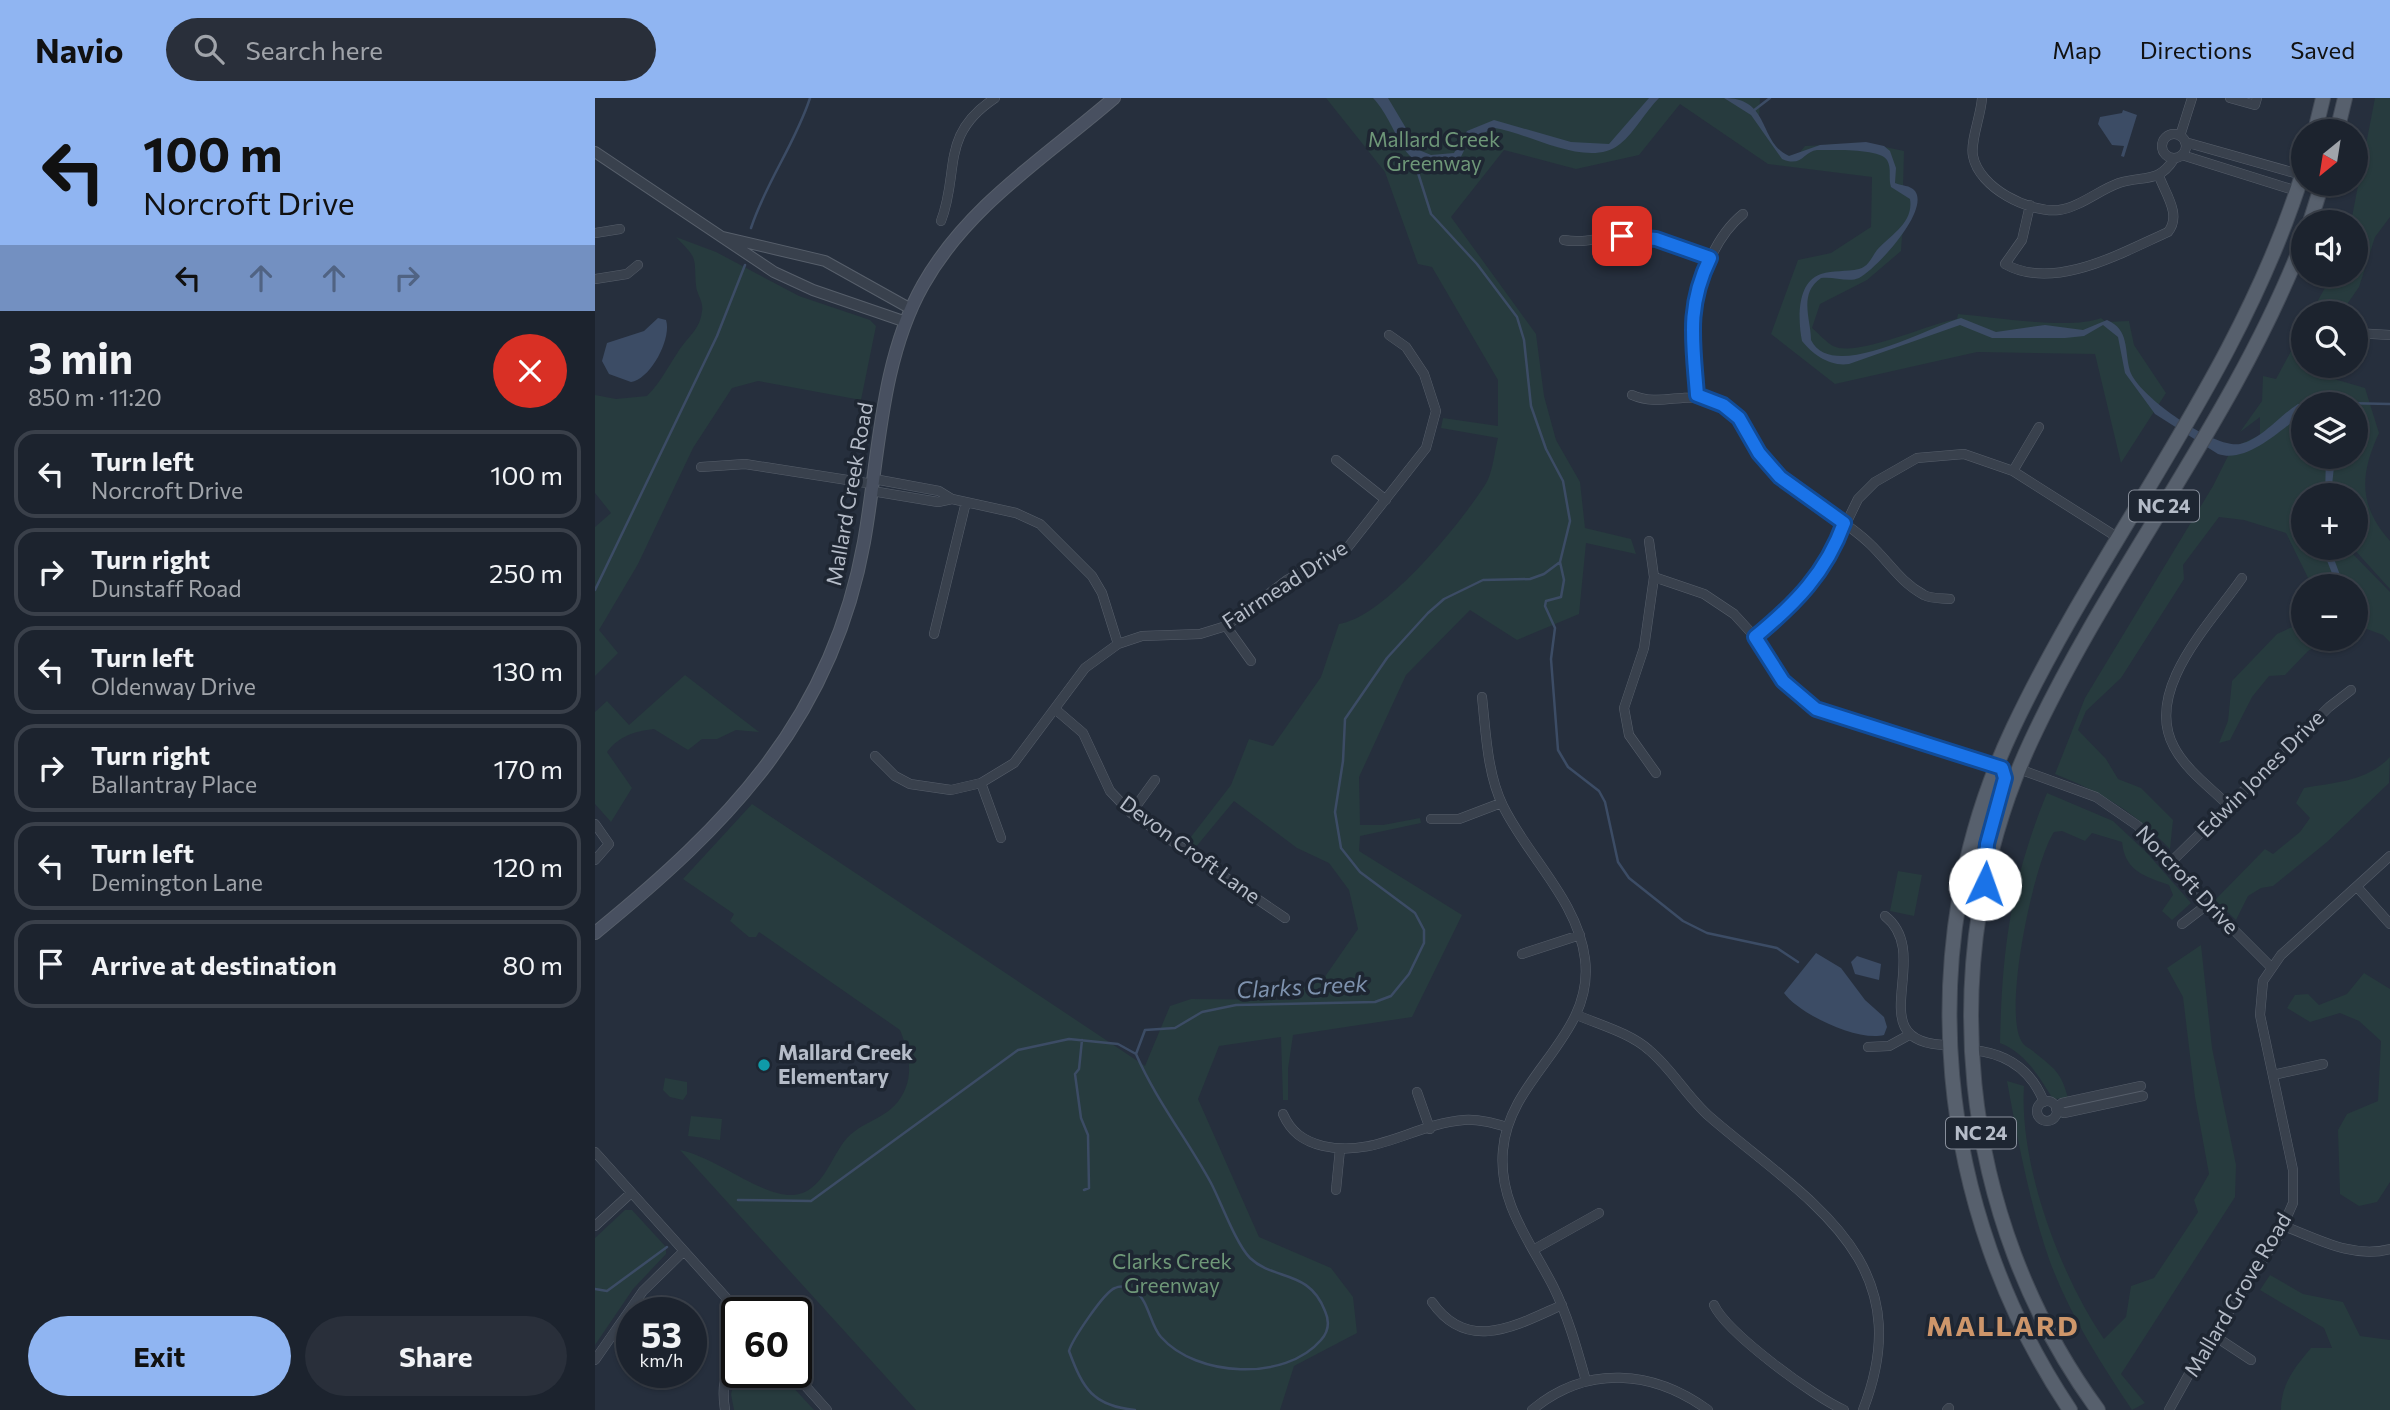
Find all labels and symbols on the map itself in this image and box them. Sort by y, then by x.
north arrow [2291,119,2368,196]
park label: Mallard Creek Greenway [1368,126,1500,175]
pin [1592,206,1652,266]
street label: Mallard Creek Road [820,400,877,587]
road number: NC 24 [2129,490,2199,522]
street label: Fairmead Drive [1217,534,1351,633]
street label: Edwin Jones Drive [2191,704,2329,842]
street label: Devon Croft Lane [1116,790,1266,908]
street label: Norcroft Drive [2132,820,2245,938]
position arrow [1948,847,2022,921]
water label: Clarks Creek [1236,969,1369,1003]
place label: Mallard Creek Elementary [778,1039,913,1088]
marker: Mallard Creek Elementary [756,1057,772,1073]
road number: NC 24 [1946,1118,2016,1148]
street label: Mallard Grove Road [2178,1208,2296,1381]
park label: Clarks Creek Greenway [1112,1248,1232,1297]
speed limit sign: 60 [721,1297,812,1388]
district label: MALLARD [1926,1308,2080,1342]

